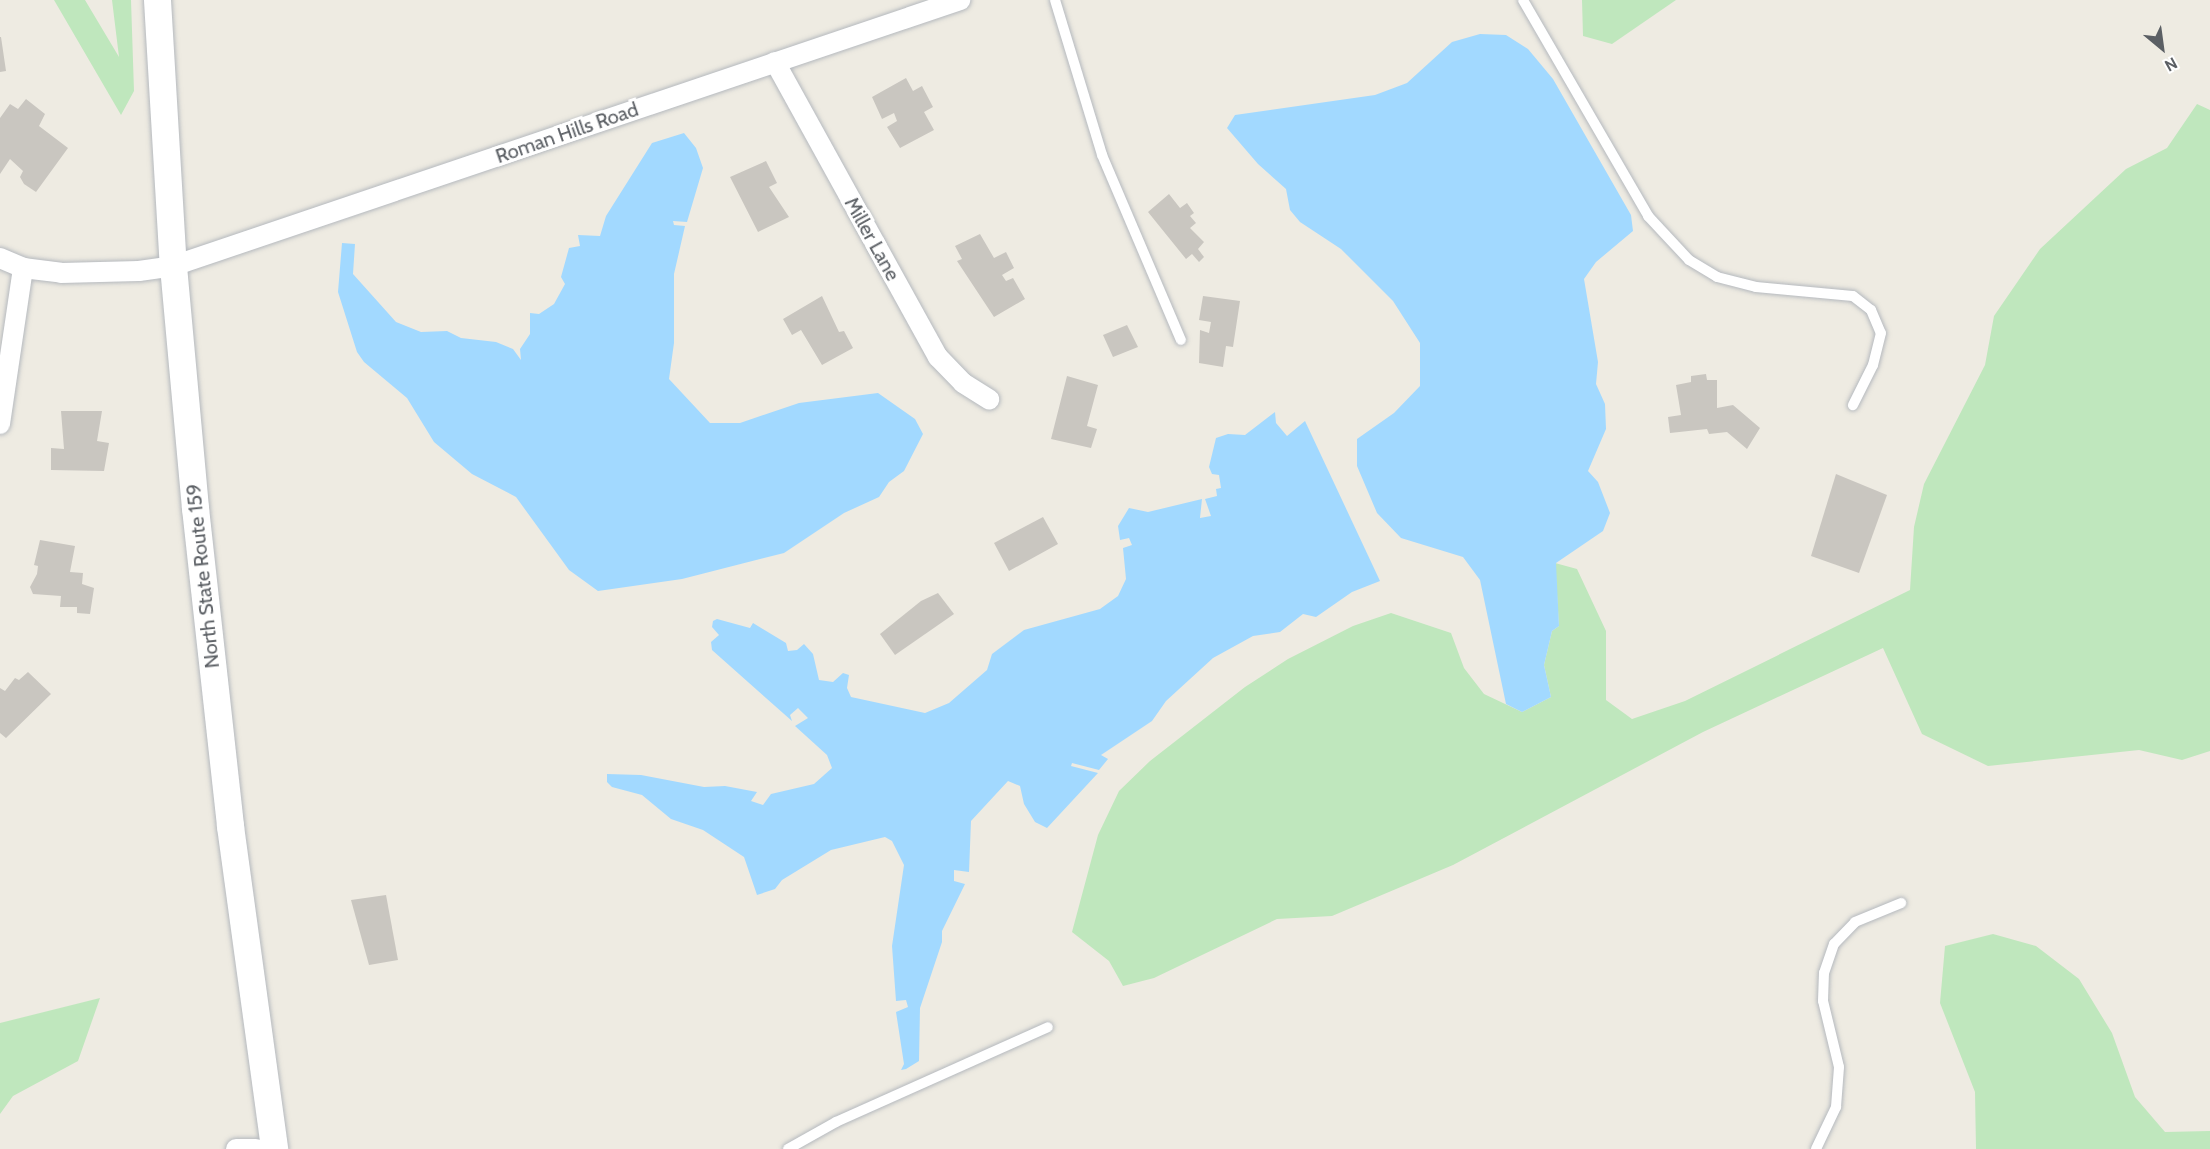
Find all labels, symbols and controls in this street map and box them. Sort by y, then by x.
north arrow [2132,18,2192,78]
text: N [2161,53,2181,75]
street label: Roman Hills Road [493,97,641,169]
street label: Miller Lane [839,193,905,285]
street label: North State Route 159 [181,483,225,669]

